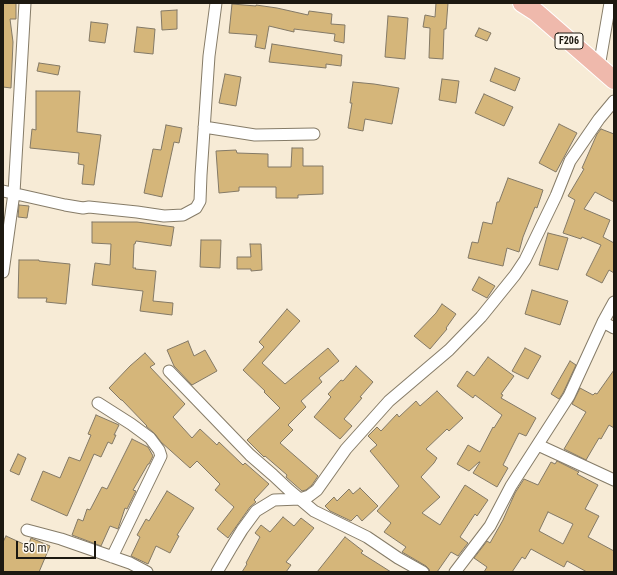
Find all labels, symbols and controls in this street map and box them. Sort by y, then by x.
road number: F206 [555,33,583,49]
scale bar [18,533,98,559]
text: 50 m [23,541,47,555]

